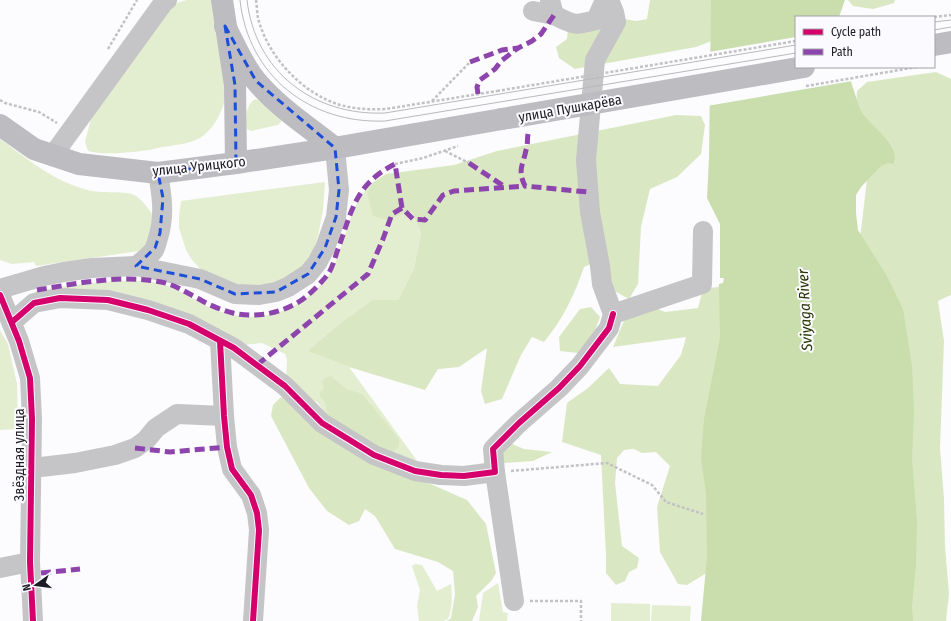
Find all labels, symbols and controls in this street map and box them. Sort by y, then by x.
legend [795,16,935,68]
text: Cycle path [831,25,881,39]
text: Path [831,45,853,59]
street label: улица Пушкарёва [517,91,623,126]
street label: улица Урицкого [152,153,247,180]
water label: Sviyaga River [794,268,816,352]
street label: Звёздная улица [11,408,28,502]
north arrow [16,565,56,605]
text: N [20,583,34,592]

